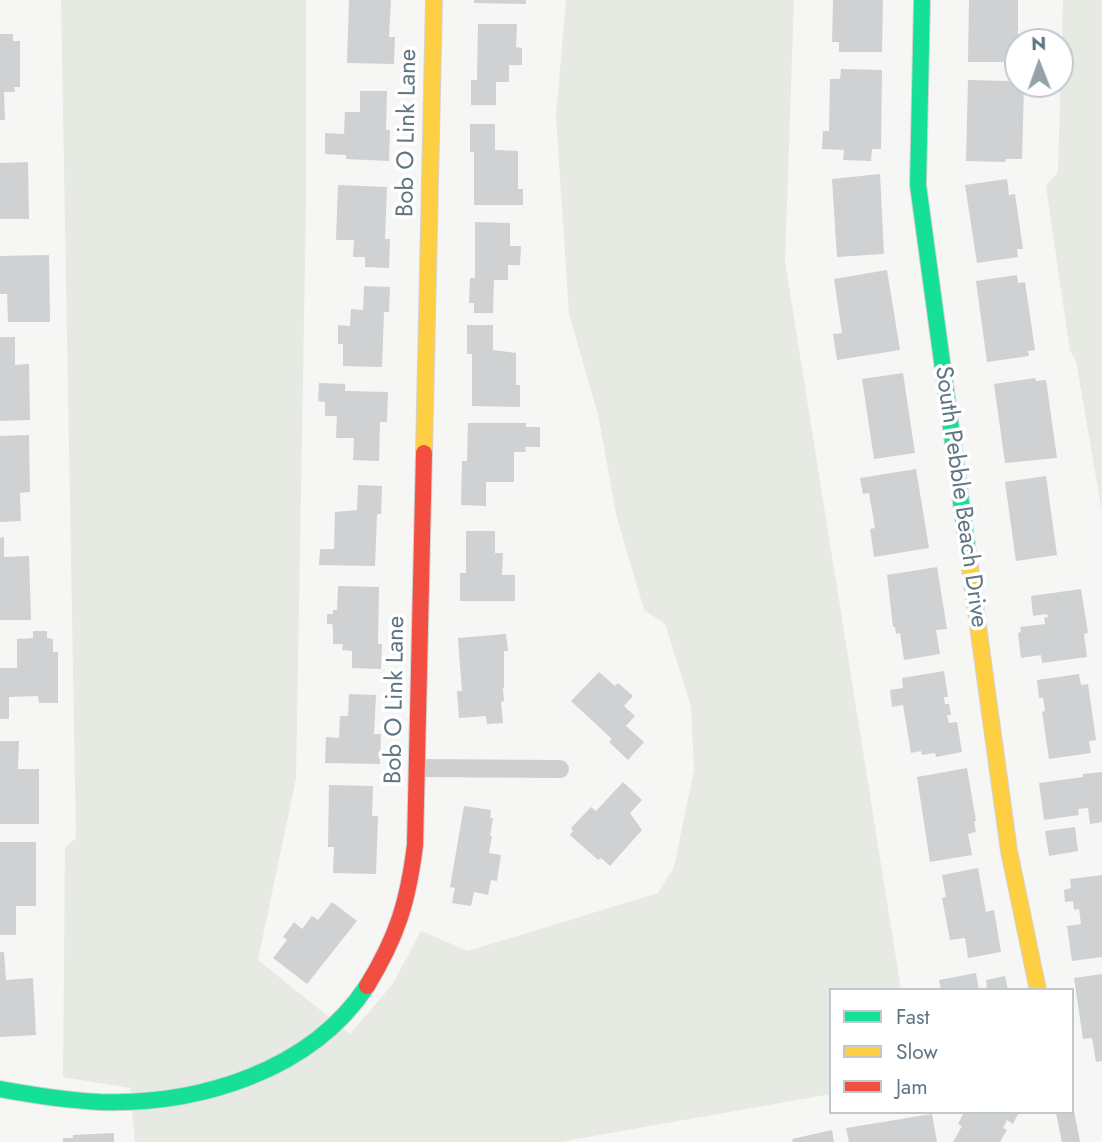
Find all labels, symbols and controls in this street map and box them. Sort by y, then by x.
north arrow [1004,28,1074,98]
text: N [1031,30,1046,57]
street label: Bob O Link Lane [392,49,424,217]
street label: South Pebble Beach Drive [927,364,993,630]
street label: Bob O Link Lane [380,616,412,784]
legend [829,988,1074,1114]
text: Fast [896,1002,929,1032]
text: Slow [896,1037,938,1067]
text: Jam [896,1072,928,1102]

